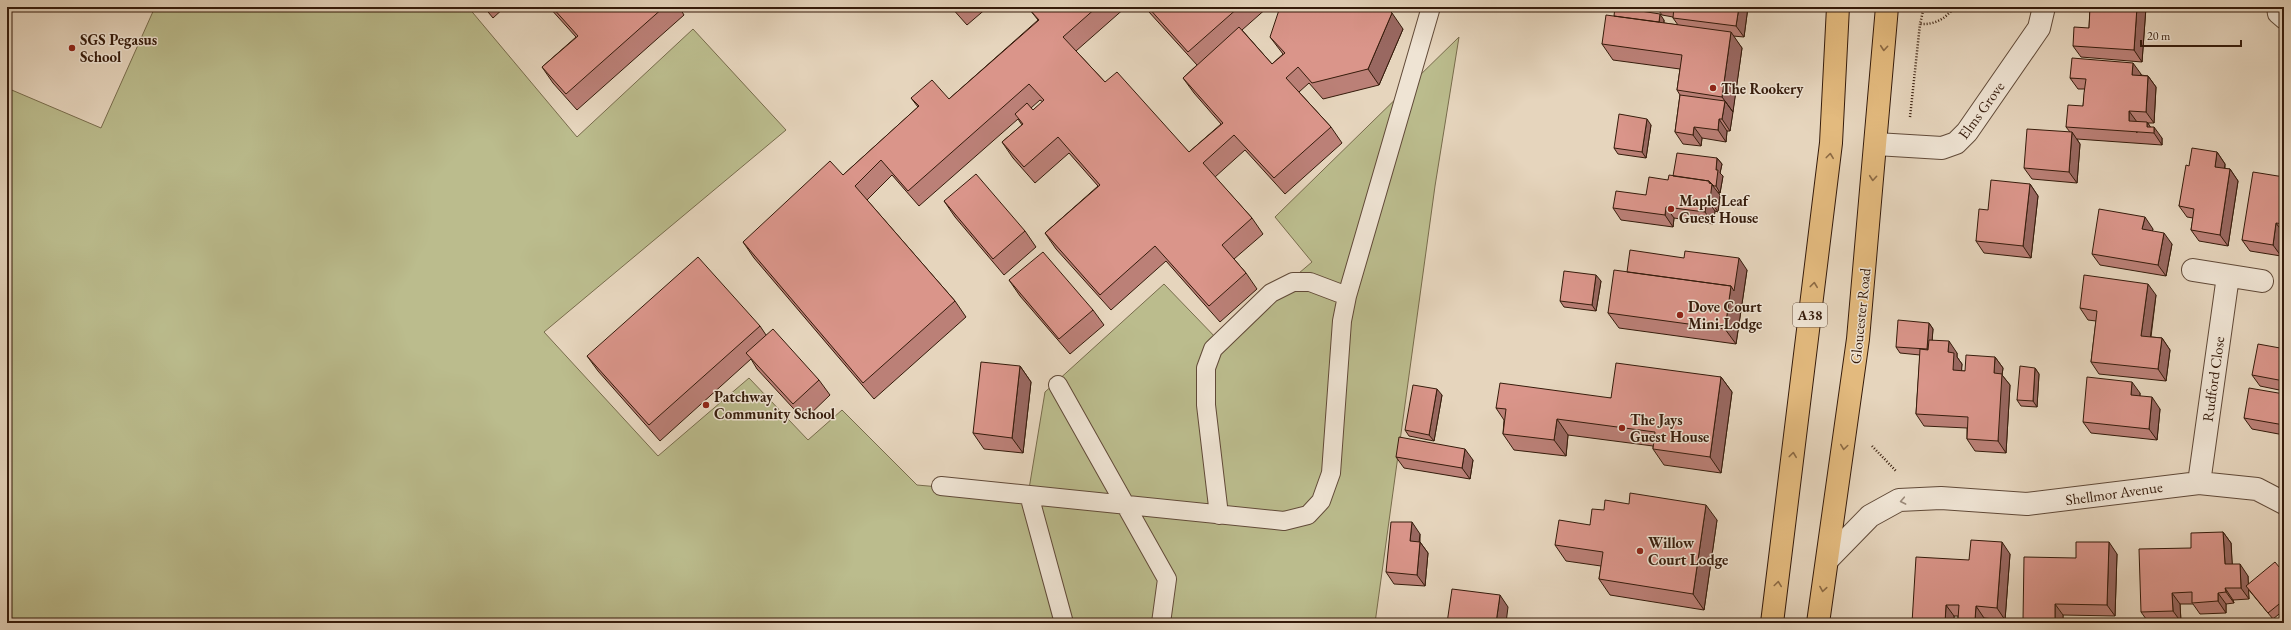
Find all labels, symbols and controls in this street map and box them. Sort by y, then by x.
scale bar [2141,22,2241,48]
text: 20 m [2147,28,2171,44]
place label: SGS Pegasus School [80,30,157,66]
marker: SGS Pegasus School [67,43,77,53]
one-way arrow [1879,45,1888,51]
street label: Elms Grove [1954,77,2008,143]
place label: The Rookery [1721,79,1804,98]
marker: The Rookery [1708,83,1718,93]
one-way arrow [1825,153,1834,159]
one-way arrow [1869,175,1878,181]
place label: Maple Leaf Guest House [1679,191,1758,227]
marker: Maple Leaf Guest House [1666,204,1676,214]
street label: Gloucester Road [1846,267,1875,365]
one-way arrow [1809,282,1818,288]
place label: Dove Court Mini-Lodge [1688,297,1762,333]
road number: A38 [1793,303,1827,327]
marker: Dove Court Mini-Lodge [1675,310,1685,320]
street label: Rudford Close [2198,335,2228,423]
place label: Patchway Community School [714,387,836,423]
marker: Patchway Community School [701,400,711,410]
place label: The Jays Guest House [1630,410,1709,446]
marker: The Jays Guest House [1617,423,1627,433]
one-way arrow [1840,444,1849,450]
one-way arrow [1789,452,1798,458]
street label: Shellmor Avenue [2064,477,2164,509]
one-way arrow [1899,496,1906,505]
place label: Willow Court Lodge [1648,533,1728,569]
marker: Willow Court Lodge [1635,546,1645,556]
one-way arrow [1773,581,1782,588]
one-way arrow [1820,586,1828,592]

